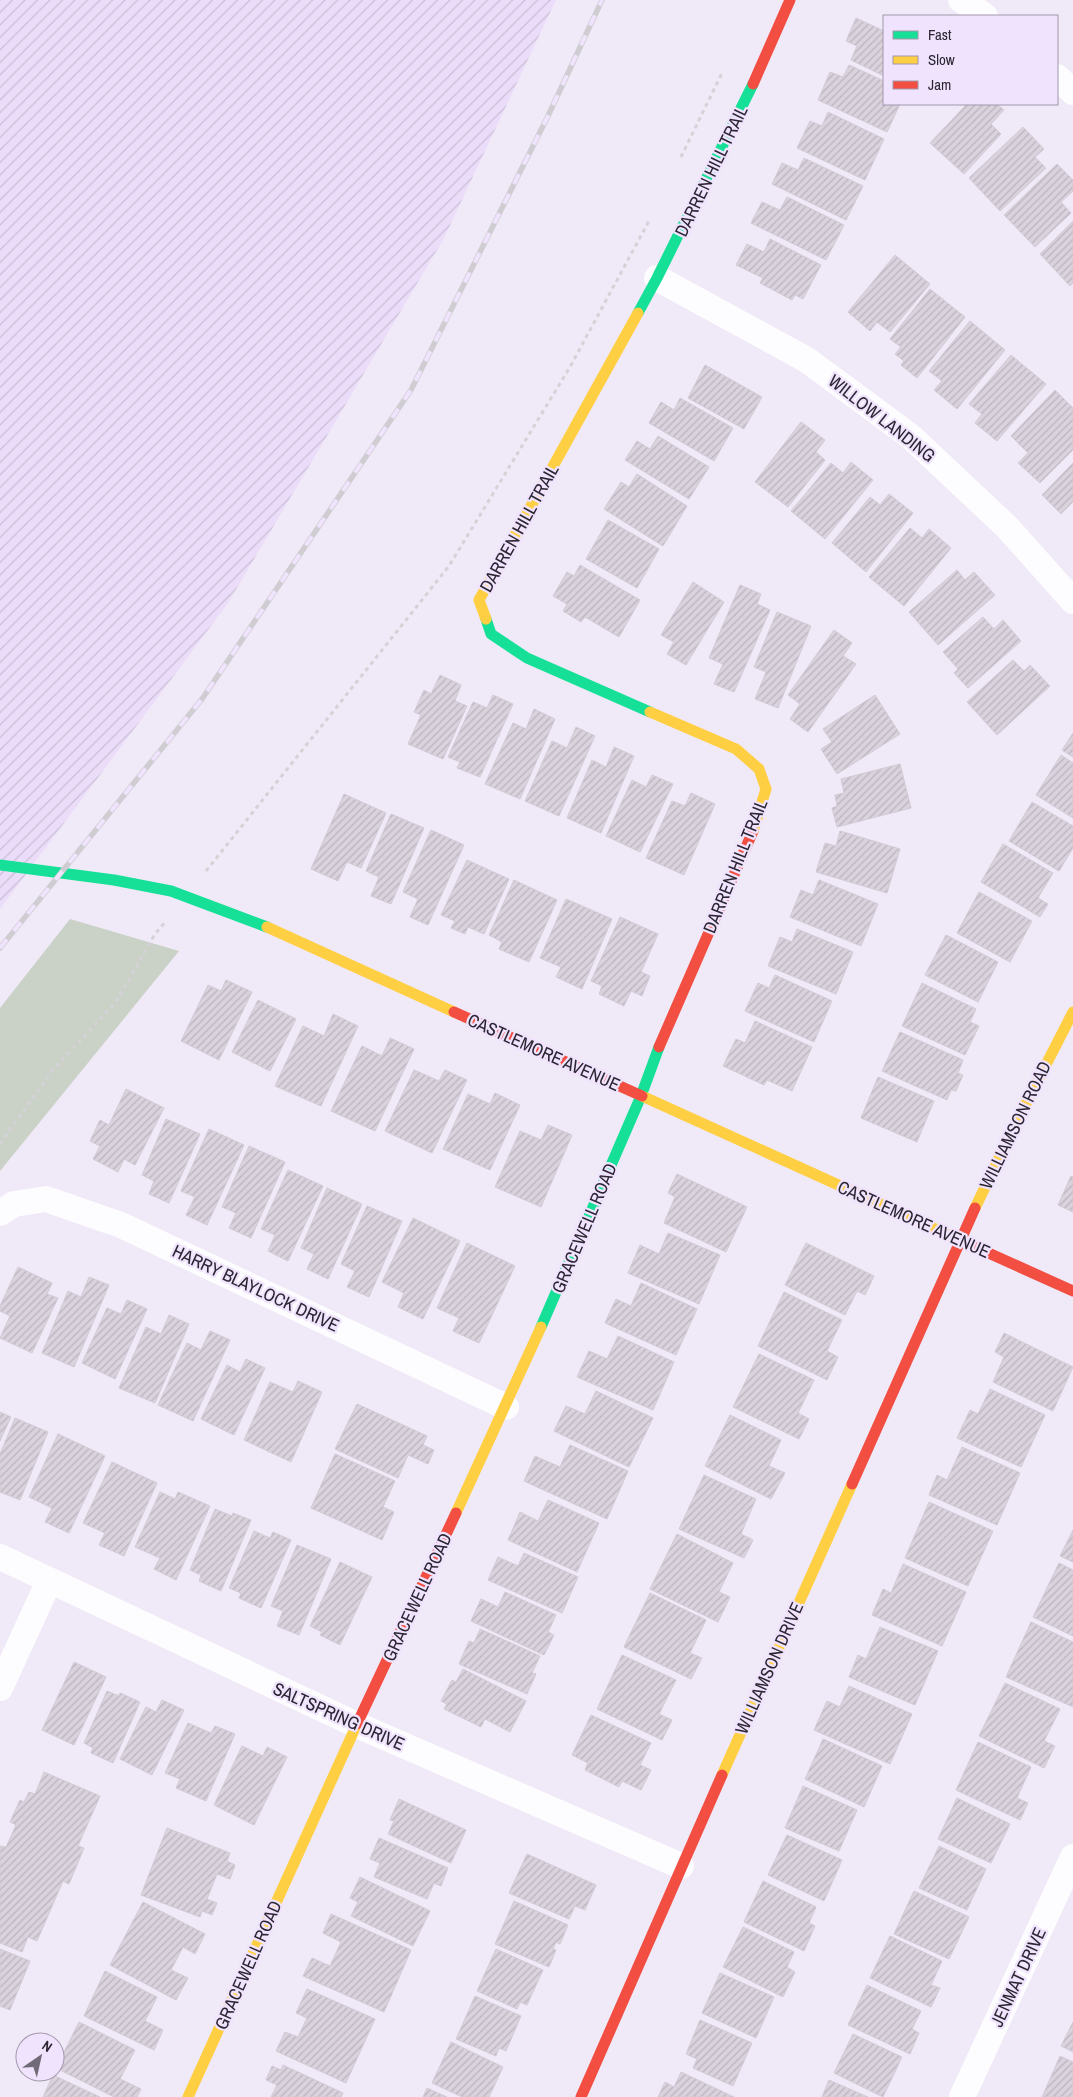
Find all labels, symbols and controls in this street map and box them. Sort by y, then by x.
legend [883,15,1058,105]
text: Fast [928,24,952,45]
text: Slow [928,49,955,70]
text: Jam [928,74,951,95]
street label: DARREN HILL TRAIL [668,101,754,241]
street label: WILLOW LANDING [823,368,941,468]
street label: DARREN HILL TRAIL [473,460,565,596]
street label: DARREN HILL TRAIL [697,795,773,937]
street label: CASTLEMORE AVENUE [464,1007,624,1097]
street label: WILLIAMSON ROAD [973,1057,1057,1193]
street label: GRACEWELL ROAD [545,1159,623,1297]
street label: CASTLEMORE AVENUE [834,1174,994,1264]
street label: HARRY BLAYLOCK DRIVE [169,1238,343,1338]
street label: GRACEWELL ROAD [376,1529,458,1665]
street label: WILLIAMSON DRIVE [729,1598,809,1738]
street label: SALTSPRING DRIVE [269,1676,409,1756]
street label: GRACEWELL ROAD [208,1896,288,2034]
street label: JENMAT DRIVE [984,1923,1052,2031]
north arrow [15,2032,65,2082]
text: N [39,2036,56,2056]

